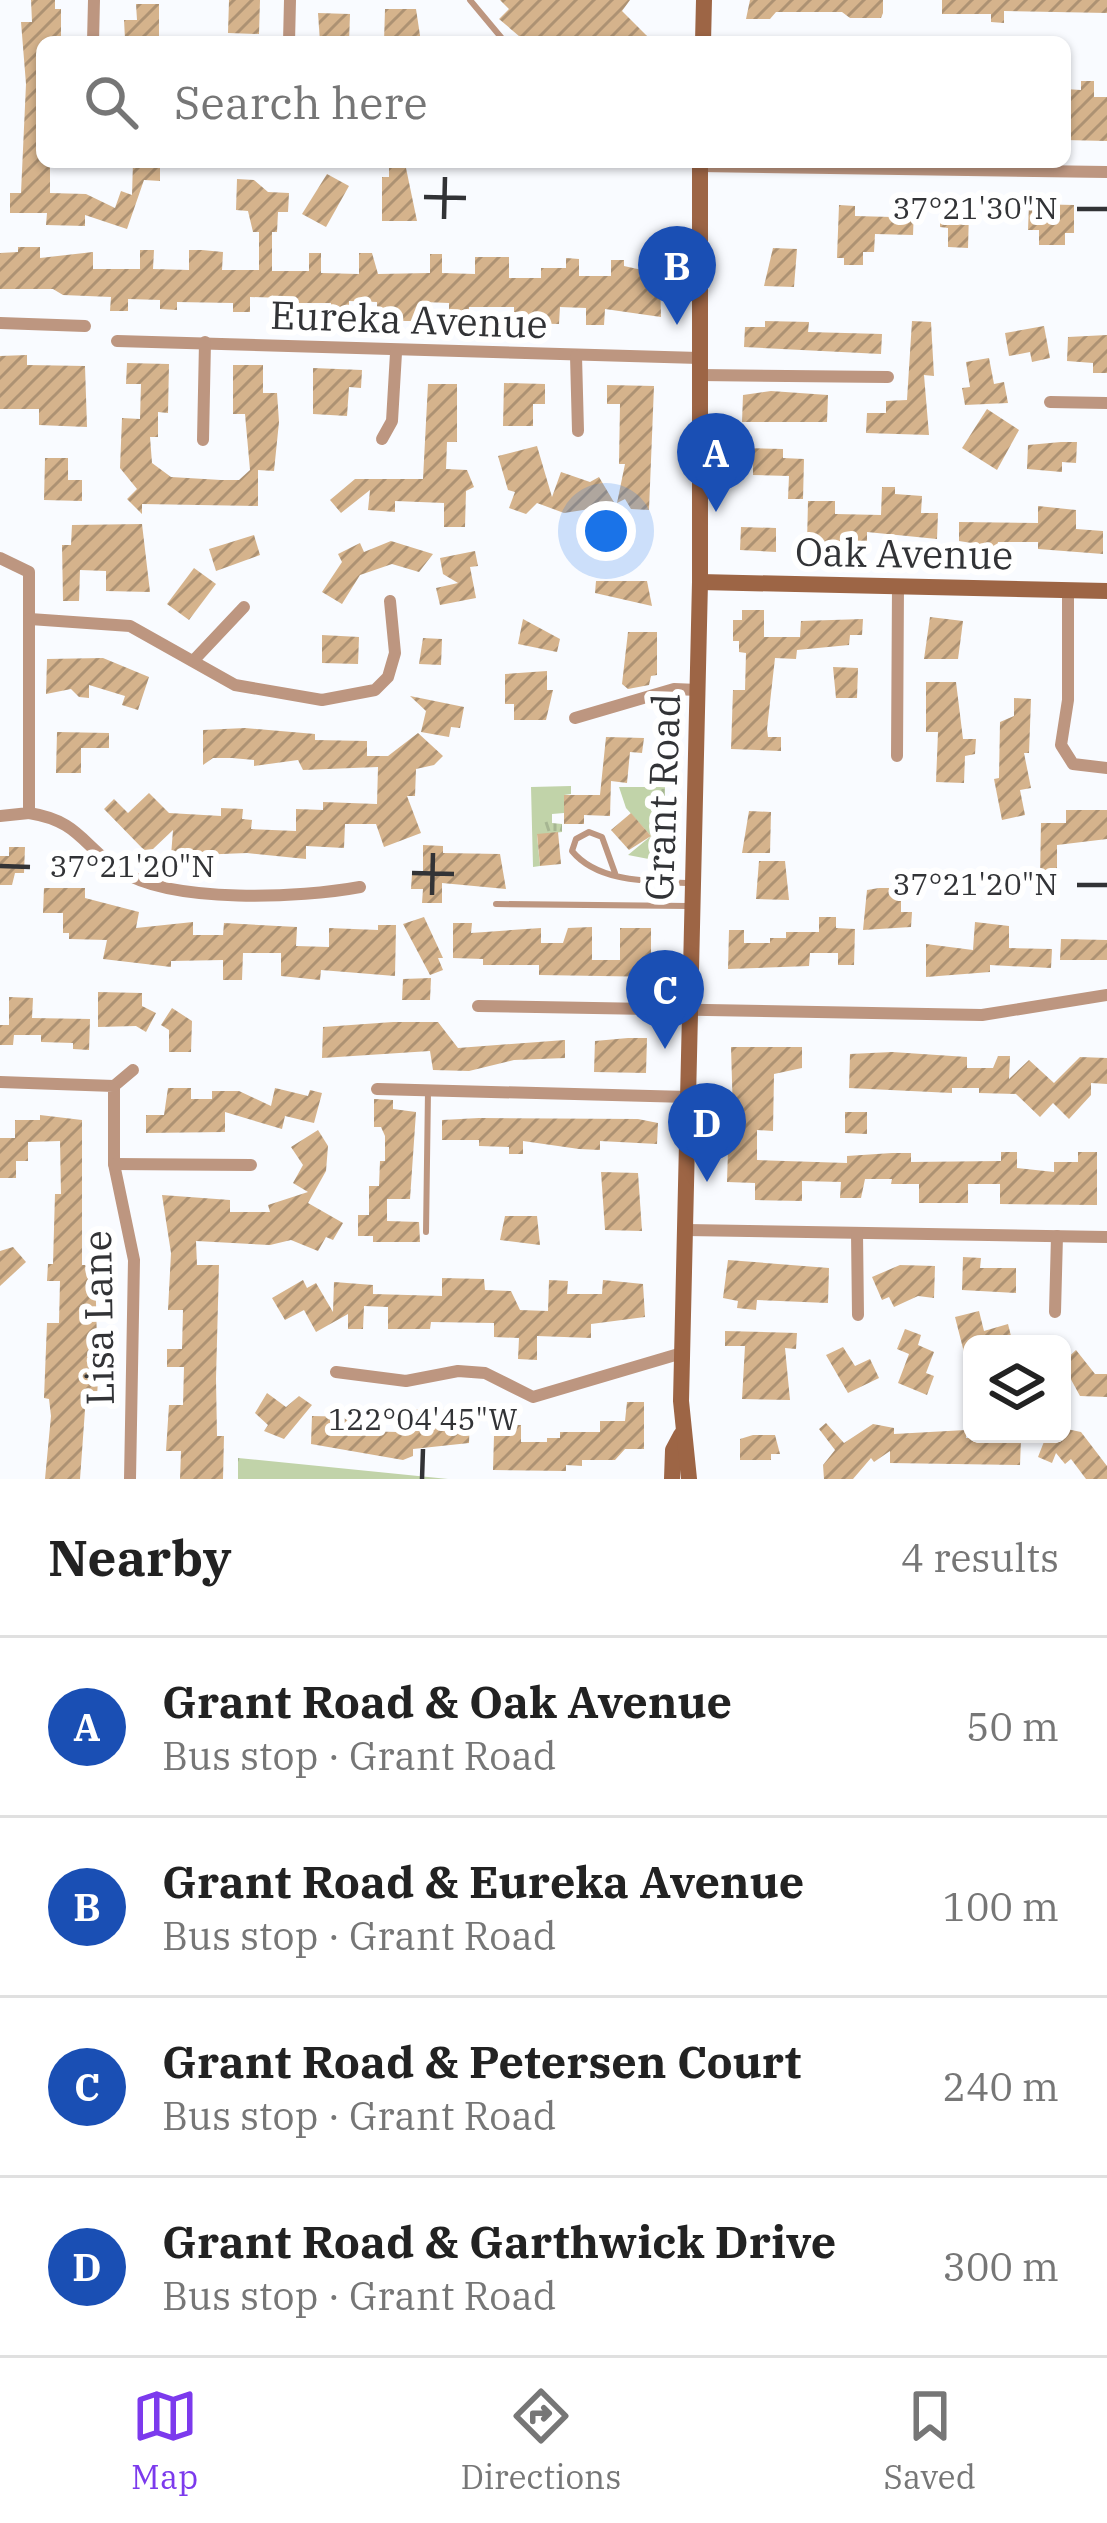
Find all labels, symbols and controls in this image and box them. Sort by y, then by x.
search box [36,36,1071,168]
icon: search [78,69,144,135]
text: Search here [174,73,428,131]
text: 37°21'30"N [893,188,1058,227]
pin: B [638,226,716,325]
street label: Eureka Avenue [269,289,549,349]
pin: A [677,413,755,512]
your location [576,501,636,561]
street label: Oak Avenue [795,526,1013,580]
street label: Grant Road [633,692,691,902]
text: 37°21'20"N [50,846,215,885]
text: 37°21'20"N [893,864,1058,903]
pin: C [626,950,704,1049]
pin: D [668,1083,746,1182]
street label: Lisa Lane [71,1230,125,1406]
map controls [963,1335,1071,1443]
button: layers [963,1335,1071,1443]
text: 122°04'45"W [328,1399,518,1438]
text: Nearby [48,1524,232,1590]
text: 4 results [901,1532,1059,1583]
text: Grant Road & Oak Avenue [162,1672,732,1730]
text: A [73,1701,101,1752]
text: 50 m [966,1701,1059,1752]
text: Bus stop · Grant Road [162,1730,557,1781]
text: Grant Road & Eureka Avenue [162,1852,804,1910]
text: B [73,1881,101,1932]
text: 100 m [943,1881,1059,1932]
text: Bus stop · Grant Road [162,1910,557,1961]
text: Grant Road & Petersen Court [162,2032,801,2090]
text: C [74,2061,100,2112]
text: 240 m [943,2061,1059,2112]
text: Bus stop · Grant Road [162,2090,557,2141]
text: Grant Road & Garthwick Drive [162,2212,836,2270]
text: D [72,2241,102,2292]
text: 300 m [943,2241,1059,2292]
text: Bus stop · Grant Road [162,2270,557,2321]
tab: Map [131,2383,198,2498]
tab: Directions [460,2383,621,2498]
tab: Saved [883,2383,976,2498]

